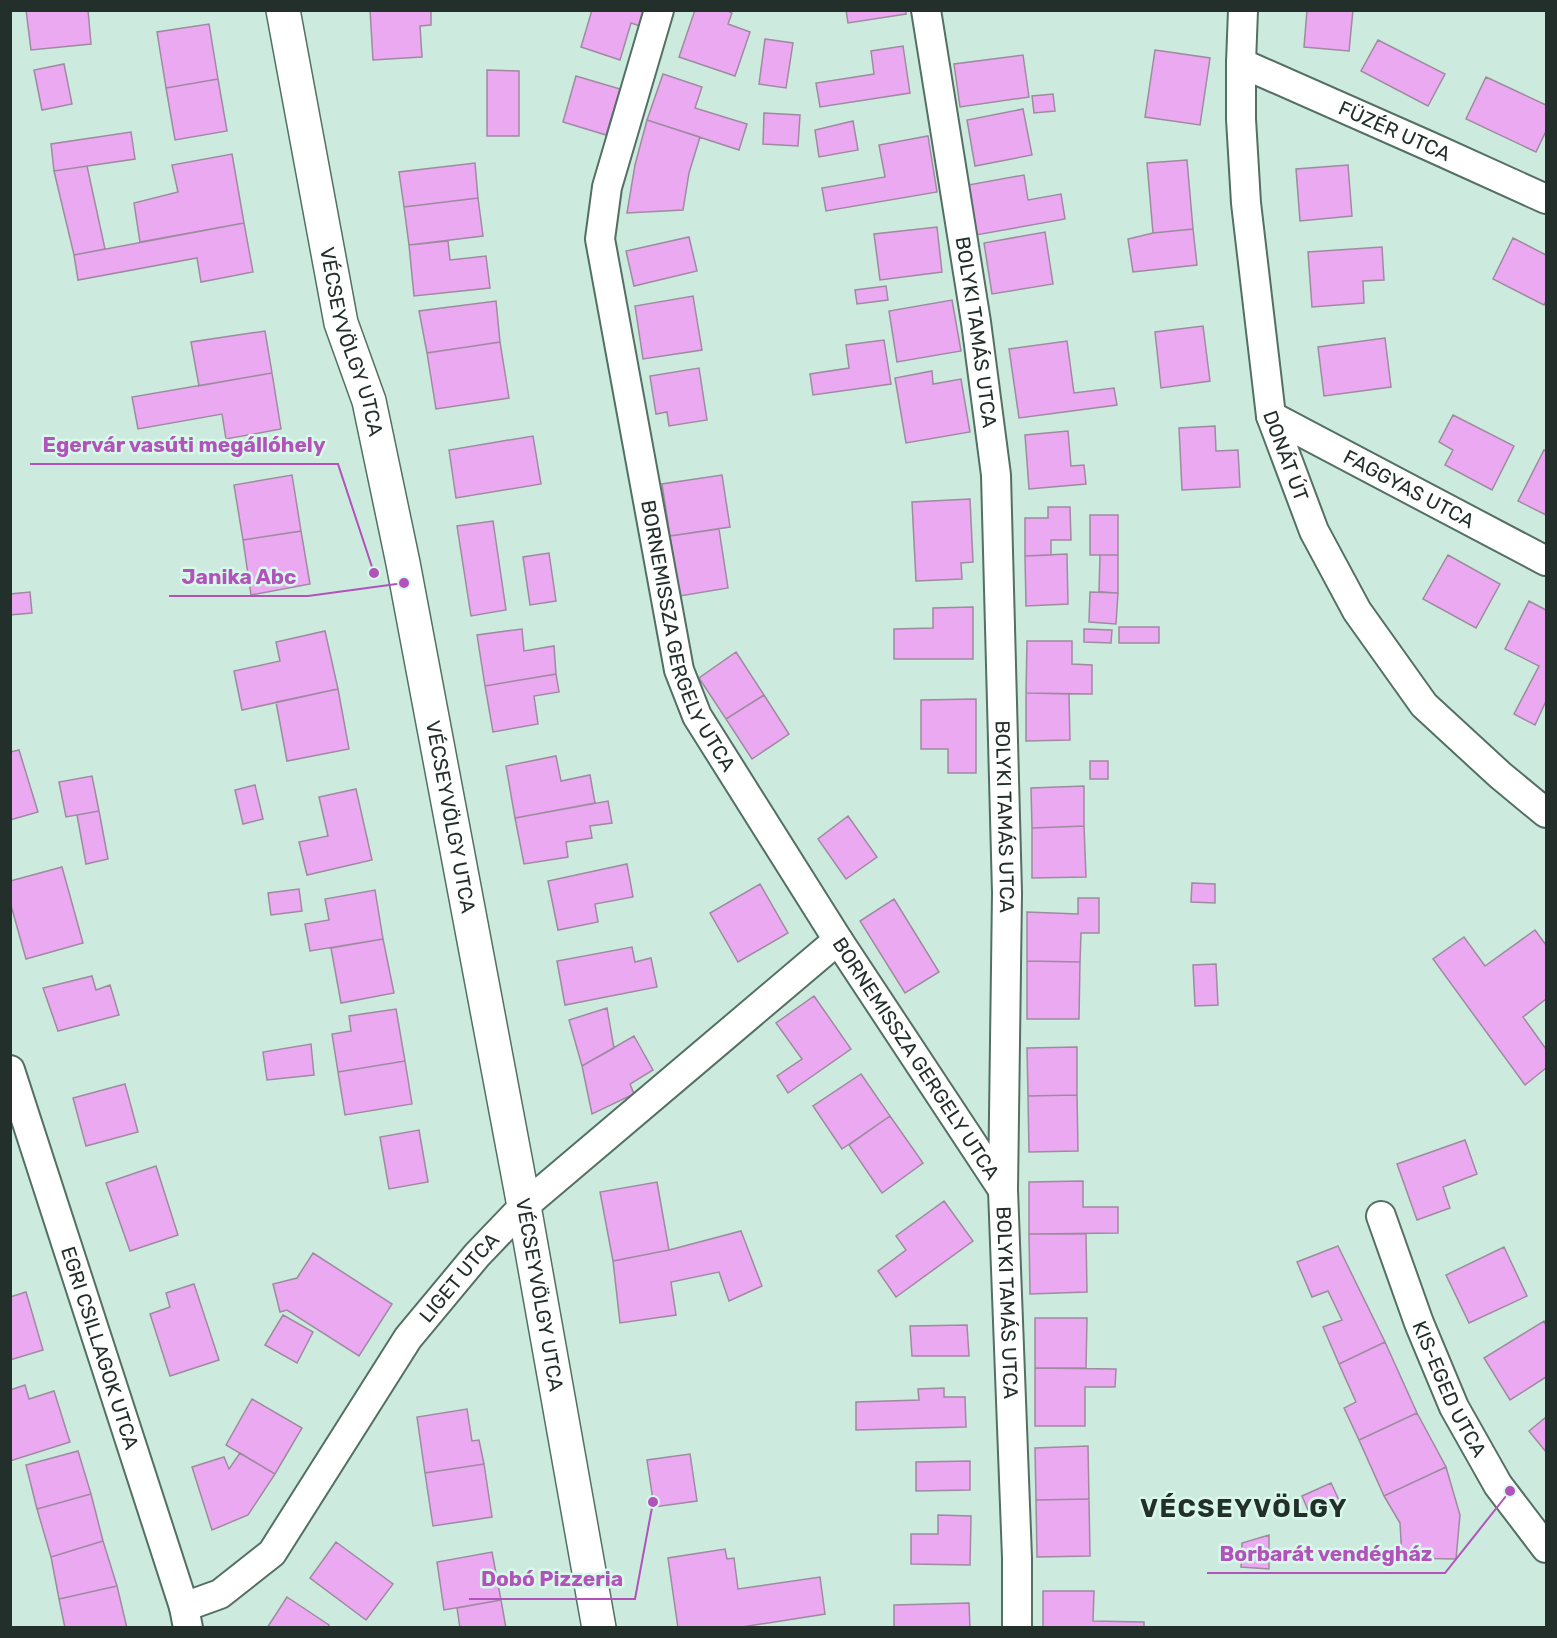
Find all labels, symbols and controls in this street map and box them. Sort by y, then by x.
street label: FÜZÉR UTCA [1335,96,1454,166]
street label: BOLYKI TAMÁS UTCA [950,235,1002,429]
street label: VÉCSEYVÖLGY UTCA [315,245,388,438]
street label: DONÁT ÚT [1258,407,1314,505]
callout: Egervár vasúti megállóhely [30,425,338,464]
text: Egervár vasúti megállóhely [43,432,326,457]
street label: FAGGYAS UTCA [1339,444,1479,533]
street label: BORNEMISSZA GERGELY UTCA [636,498,741,776]
callout: Janika Abc [169,557,308,596]
text: Janika Abc [181,564,297,589]
street label: VÉCSEYVÖLGY UTCA [421,718,481,915]
street label: BOLYKI TAMÁS UTCA [990,720,1019,913]
street label: BORNEMISSZA GERGELY UTCA [828,933,1005,1184]
street label: VÉCSEYVÖLGY UTCA [511,1196,569,1393]
street label: BOLYKI TAMÁS UTCA [992,1206,1023,1399]
street label: LIGET UTCA [414,1228,504,1327]
street label: EGRI CSILLAGOK UTCA [56,1243,144,1452]
street label: KIS-EGED UTCA [1407,1317,1492,1461]
district label: VÉCSEYVÖLGY [1140,1493,1348,1524]
callout: Borbarát vendégház [1207,1534,1445,1573]
text: Borbarát vendégház [1220,1541,1432,1566]
callout: Dobó Pizzeria [469,1560,635,1599]
text: Dobó Pizzeria [481,1566,623,1591]

